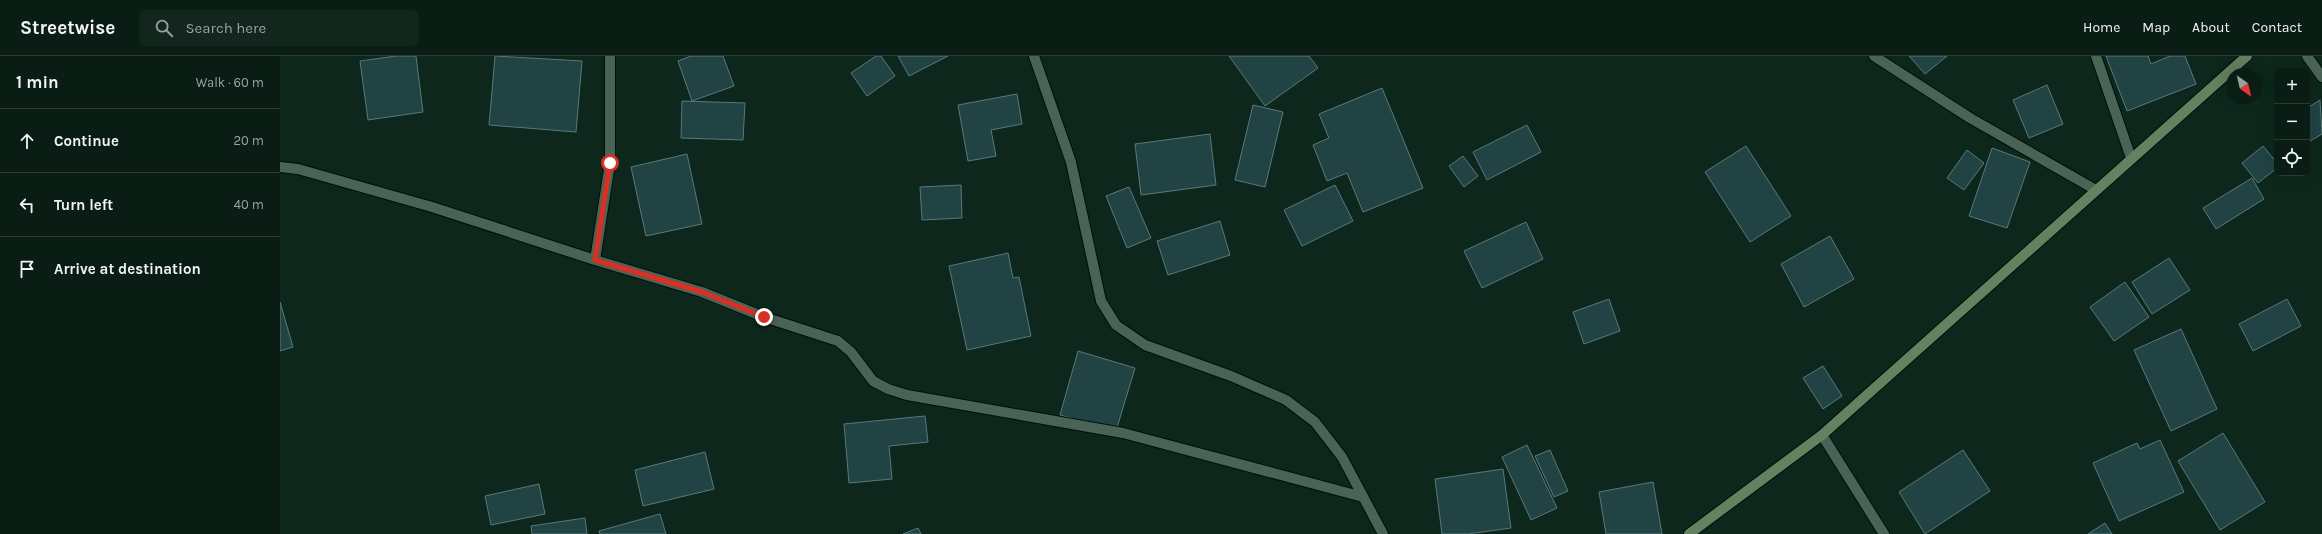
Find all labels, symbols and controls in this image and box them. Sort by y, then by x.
search box [139,10,419,46]
text: Streetwise [20,17,115,39]
icon: search [153,17,175,39]
text: Search here [185,19,266,37]
text: Home [2083,19,2120,36]
text: Map [2142,19,2170,36]
text: About [2192,19,2230,36]
text: Contact [2252,19,2302,36]
north arrow [2226,68,2262,104]
map controls [2274,68,2310,176]
button: + [2274,68,2310,104]
text: 1 min [16,72,59,92]
text: Walk · 60 m [196,75,264,90]
button: − [2274,104,2310,140]
icon: ahead [16,130,38,152]
text: Continue [54,132,119,150]
text: 20 m [234,133,264,148]
button: locate [2274,140,2310,176]
route start [601,154,619,172]
icon: left [16,194,38,216]
text: Turn left [54,196,113,214]
text: 40 m [234,197,264,212]
icon: arrive [16,258,38,280]
text: Arrive at destination [54,260,201,278]
route end [755,308,773,326]

